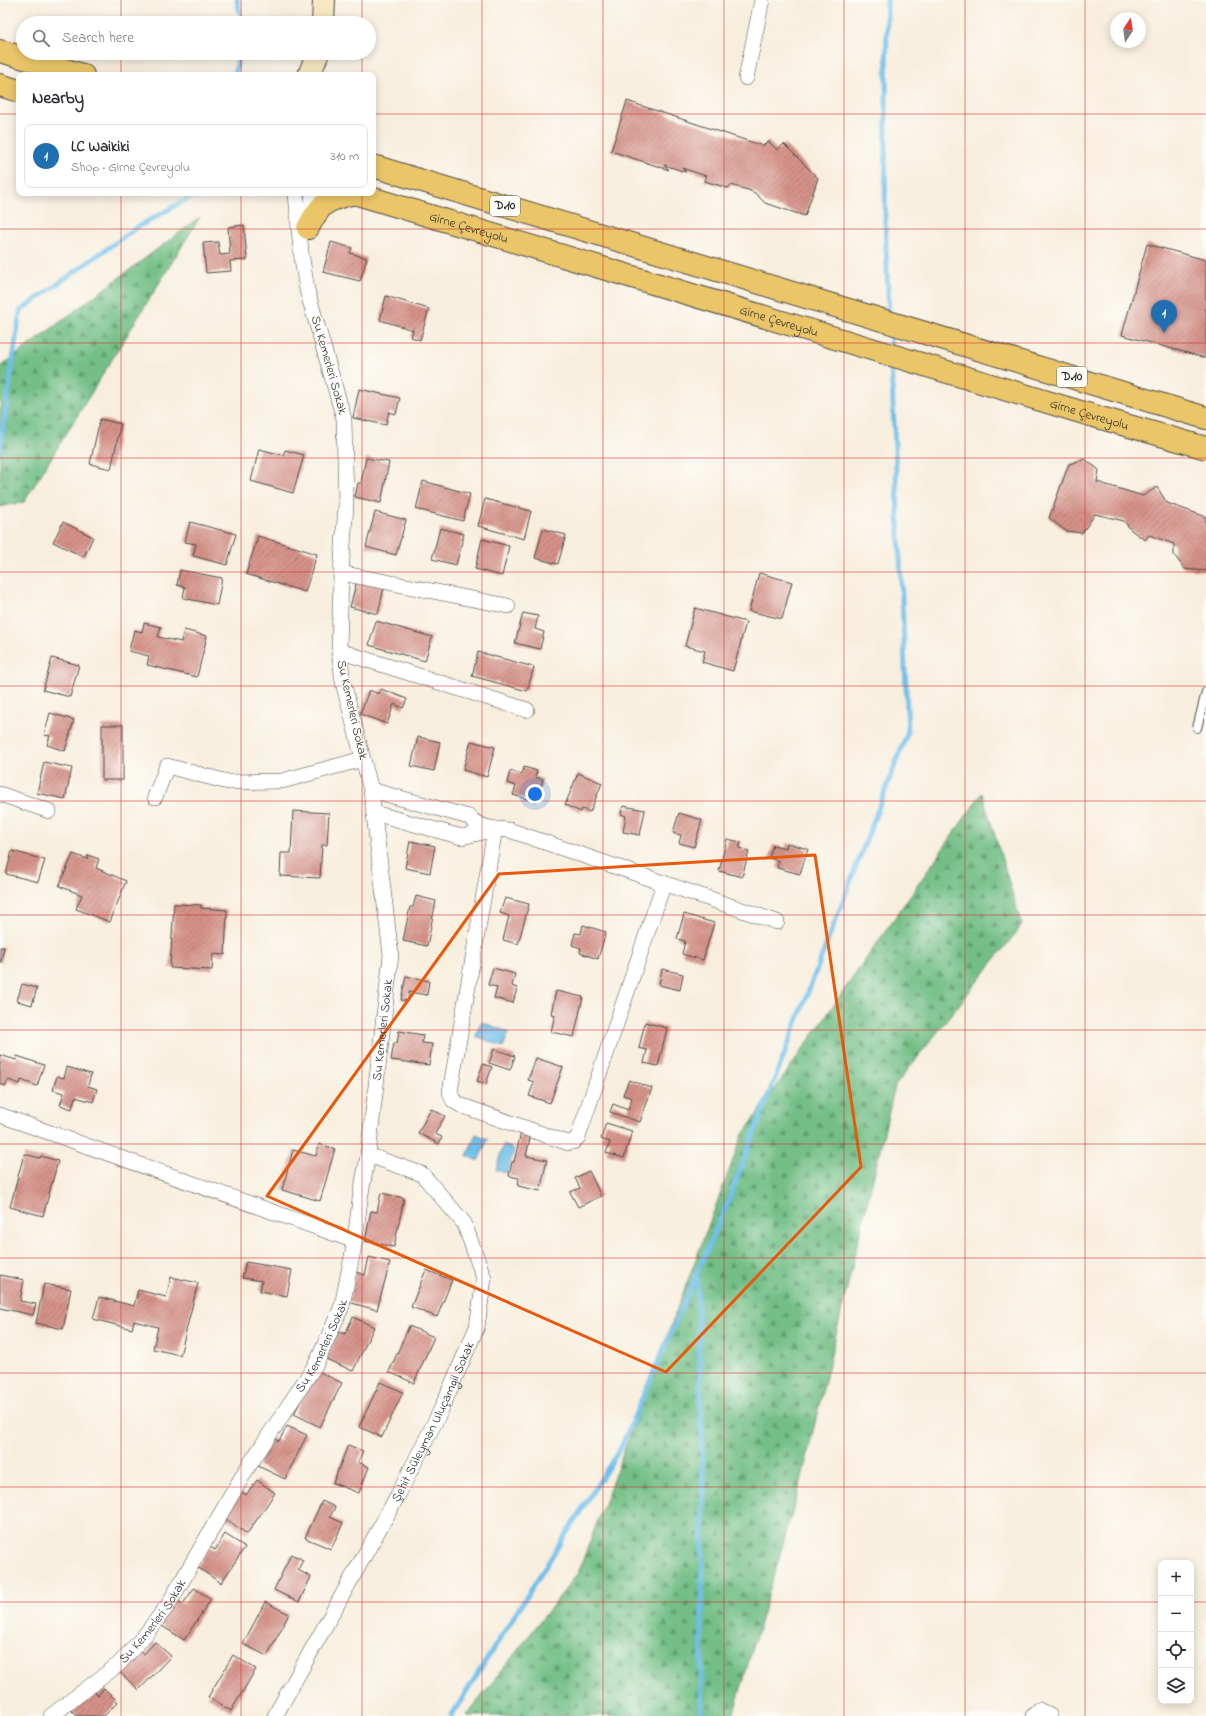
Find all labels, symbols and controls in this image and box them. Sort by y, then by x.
north arrow [1110,12,1146,48]
search box [16,16,376,60]
icon: search [30,27,52,49]
text: Search here [62,27,134,49]
text: Nearby [32,86,84,111]
text: LC Waikiki [71,136,130,158]
text: 1 [44,147,48,166]
text: 310 m [331,147,359,166]
text: Shop · Girne Çevreyolu [71,158,190,177]
road number: D.10 [490,196,520,216]
street label: Girne Çevreyolu [427,207,511,248]
street label: Girne Çevreyolu [737,300,821,342]
pin: 1 [1151,300,1177,333]
street label: Su Kemerleri Sokak [306,313,352,417]
road number: D.10 [1057,367,1087,387]
street label: Girne Çevreyolu [1048,394,1131,435]
street label: Su Kemerleri Sokak [331,658,373,762]
your location [525,784,545,804]
street label: Su Kemerleri Sokak [367,978,398,1082]
street label: Su Kemerleri Sokak [290,1298,353,1396]
street label: Şehit Süleyman Uluçamgil Sokak [386,1338,479,1506]
map controls [1158,1560,1194,1704]
button: + [1158,1560,1194,1596]
street label: Su Kemerleri Sokak [114,1575,191,1668]
button: − [1158,1596,1194,1632]
button: locate [1158,1632,1194,1668]
button: layers [1158,1668,1194,1704]

